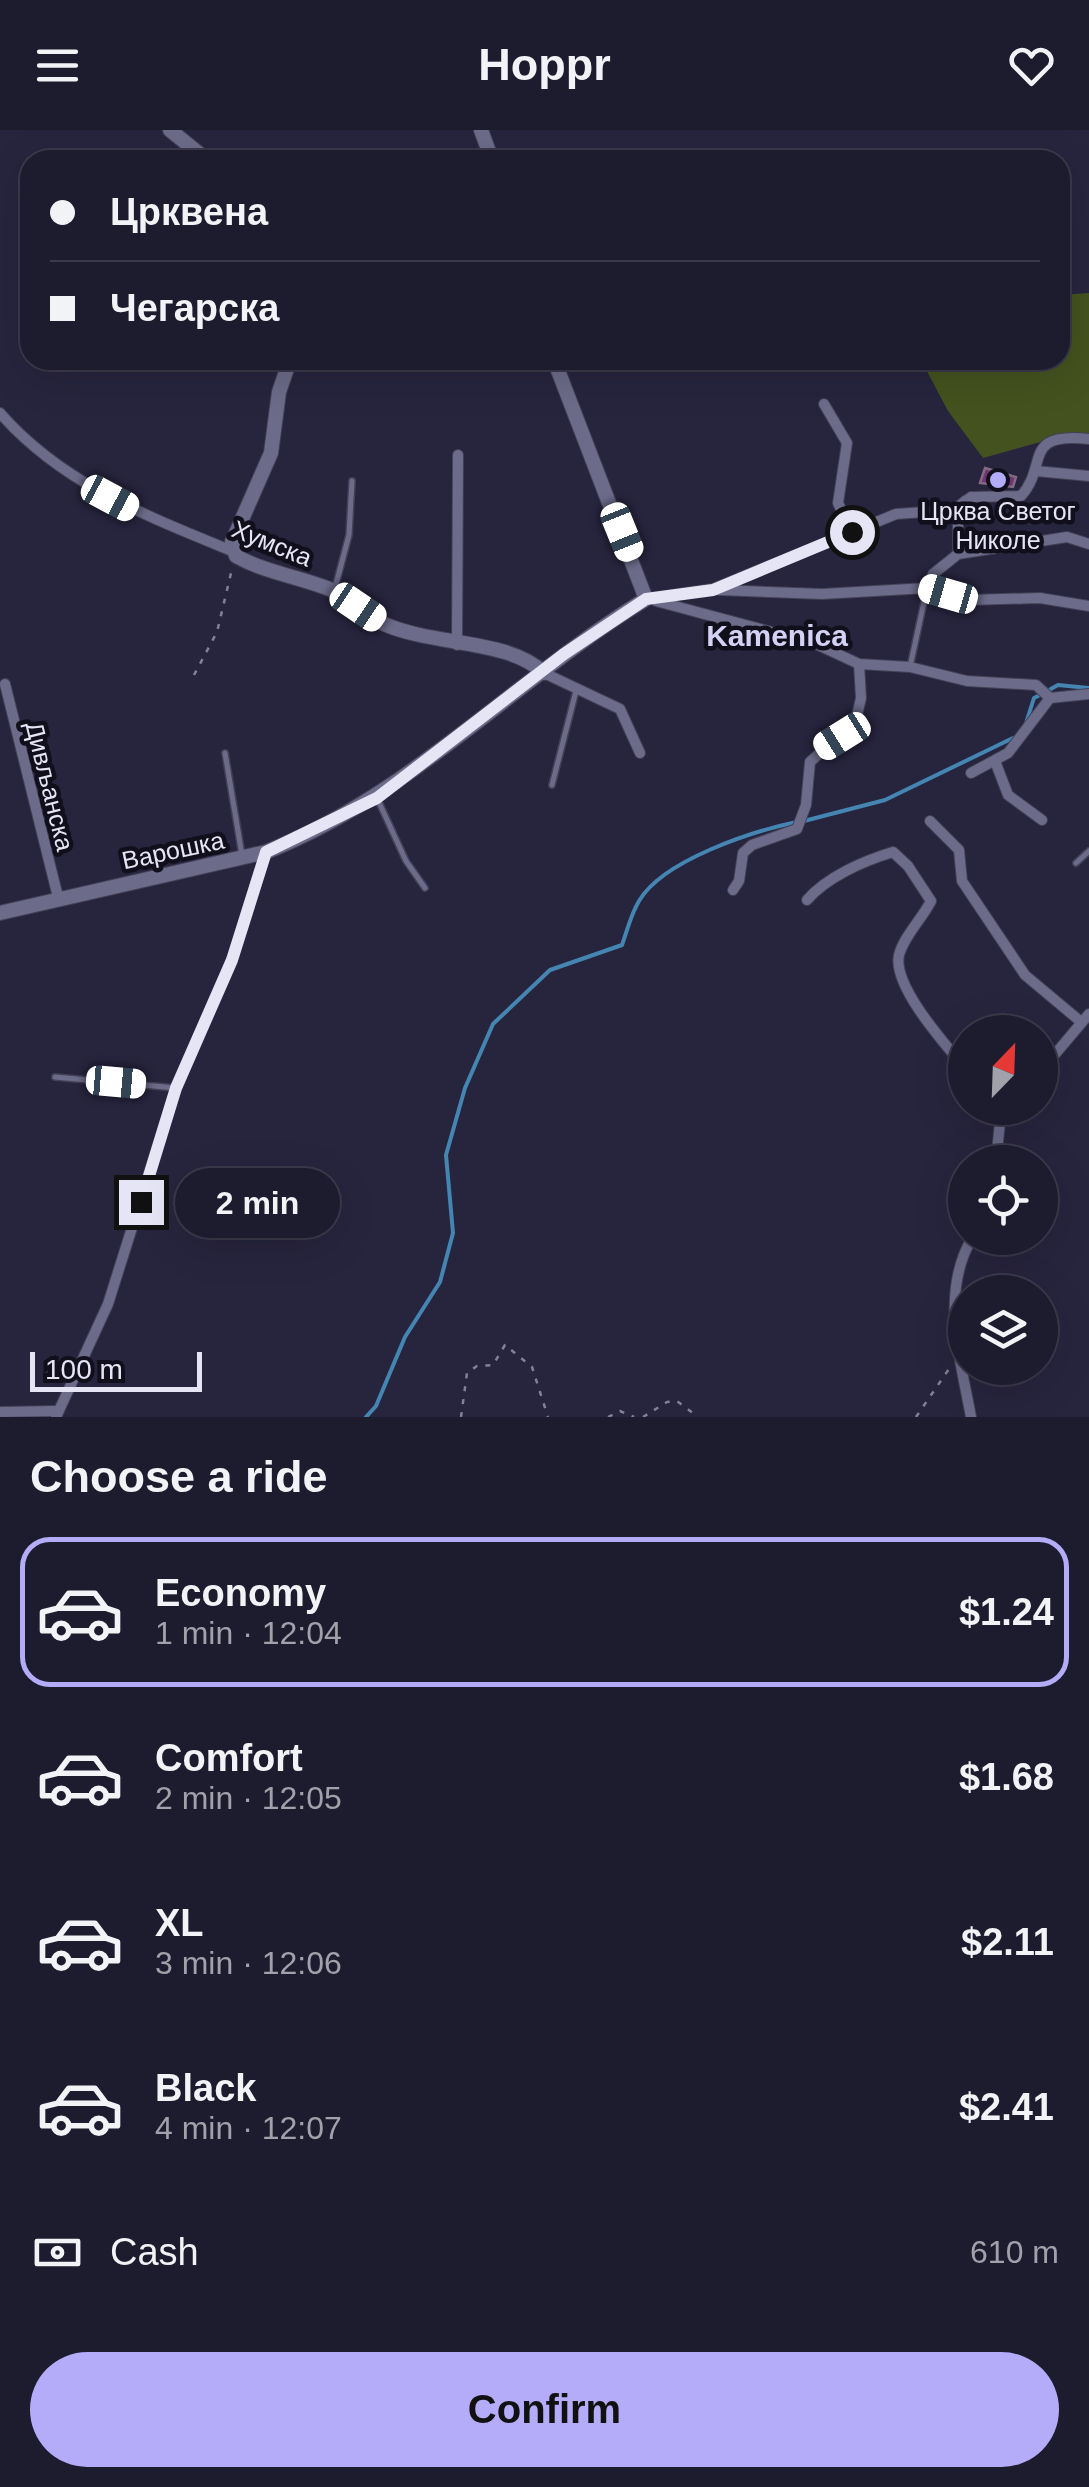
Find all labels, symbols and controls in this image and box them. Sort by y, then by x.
icon: menu [30,38,85,93]
icon: heart [1004,38,1059,93]
text: Hoppr [478,39,611,90]
text: Црквена [110,191,268,233]
text: Чегарска [110,287,279,329]
marker: Црква Светог Николе [987,469,1009,491]
car [76,471,144,525]
place label: Црква Светог Николе [920,497,1076,554]
car [597,499,647,565]
route start [830,510,875,555]
street label: Хумска [228,514,316,572]
car [915,571,981,617]
car [325,578,391,636]
district label: Kamenica [706,619,848,652]
car [809,707,875,765]
street label: Дивљанска [20,718,80,854]
street label: Варошка [119,825,227,874]
north arrow [948,1015,1058,1125]
map controls [948,1015,1058,1385]
car [85,1064,147,1100]
button: locate [948,1145,1058,1255]
callout: 2 min [176,1167,341,1237]
route end [119,1180,164,1225]
text: 2 min [216,1185,299,1221]
button: layers [948,1275,1058,1385]
scale bar [30,1347,202,1392]
text: 100 m [45,1354,123,1385]
text: Choose a ride [30,1451,328,1502]
icon: car [35,1567,125,1657]
text: Economy [155,1572,326,1614]
text: $1.24 [959,1591,1054,1633]
text: 1 min · 12:04 [155,1615,342,1651]
icon: car [35,1732,125,1822]
text: Comfort [155,1737,303,1779]
text: $1.68 [959,1756,1054,1798]
text: 2 min · 12:05 [155,1780,342,1816]
icon: car [35,1897,125,1987]
text: XL [155,1902,204,1944]
text: $2.11 [961,1921,1054,1963]
text: 3 min · 12:06 [155,1945,342,1981]
icon: car [35,2062,125,2152]
text: Black [155,2067,256,2109]
text: $2.41 [959,2086,1054,2128]
text: 4 min · 12:07 [155,2110,342,2146]
icon: cash [30,2225,85,2280]
text: Cash [110,2231,199,2273]
text: 610 m [970,2234,1059,2270]
button: Confirm [30,2352,1059,2467]

